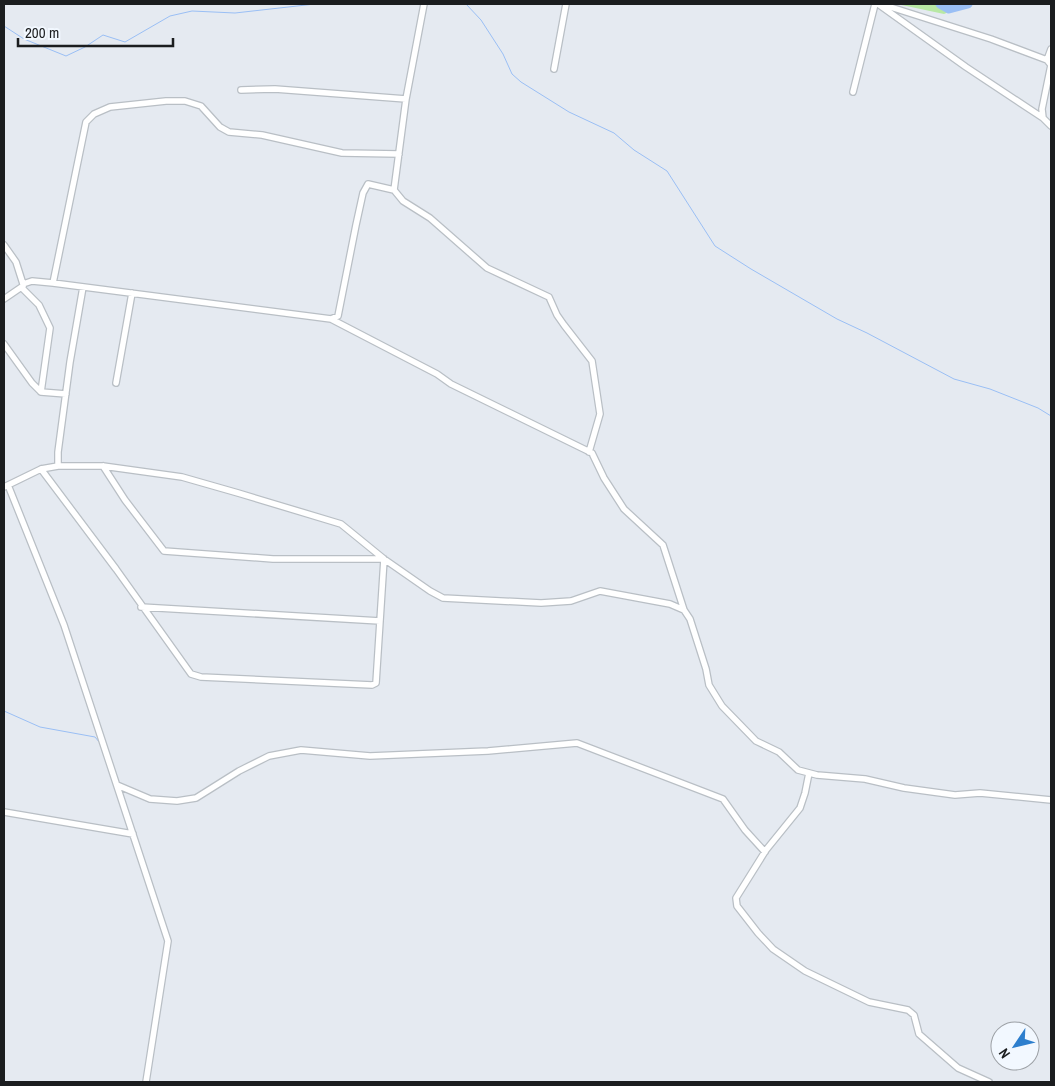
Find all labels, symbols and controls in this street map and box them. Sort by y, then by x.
scale bar [18,15,172,47]
text: 200 m [25,22,59,43]
north arrow [990,1021,1040,1071]
text: N [995,1045,1014,1062]

